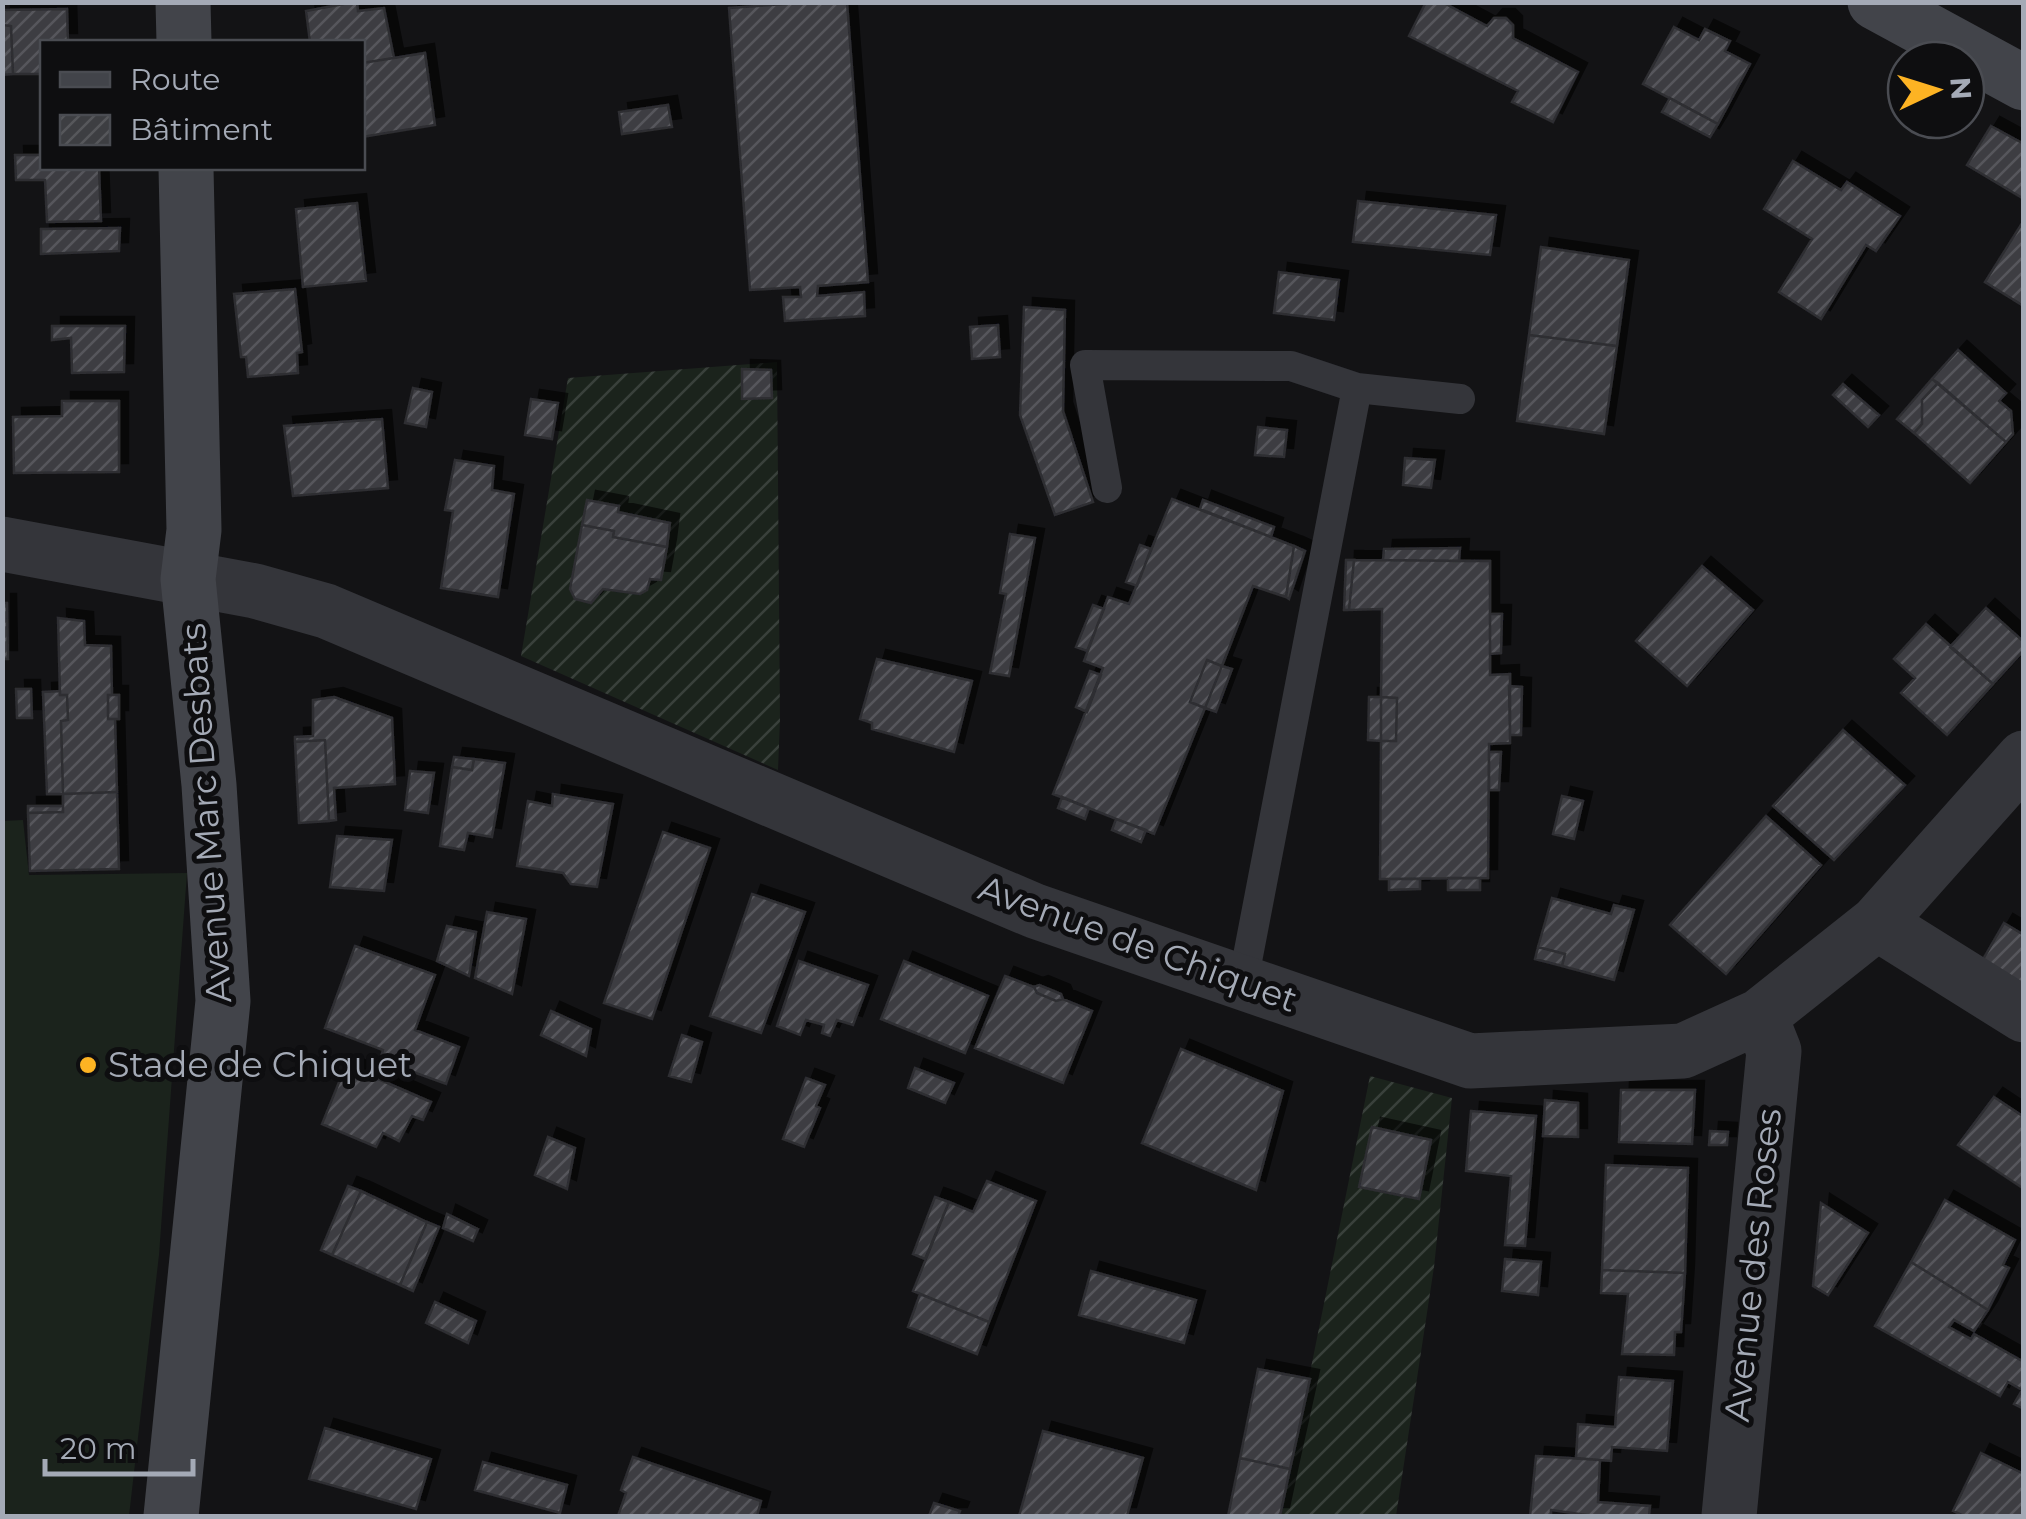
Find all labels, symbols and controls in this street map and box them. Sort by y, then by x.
legend [40,40,365,170]
north arrow [1886,40,1986,140]
text: Route [130,61,220,98]
text: N [1943,76,1979,101]
text: Bâtiment [130,111,273,148]
street label: Avenue Marc Desbats [171,622,240,1004]
street label: Avenue de Chiquet [973,866,1303,1021]
place label: Stade de Chiquet [108,1043,412,1086]
marker: Stade de Chiquet [77,1054,99,1076]
street label: Avenue des Roses [1715,1106,1790,1424]
scale bar [45,1414,192,1476]
text: 20 m [60,1430,137,1467]

